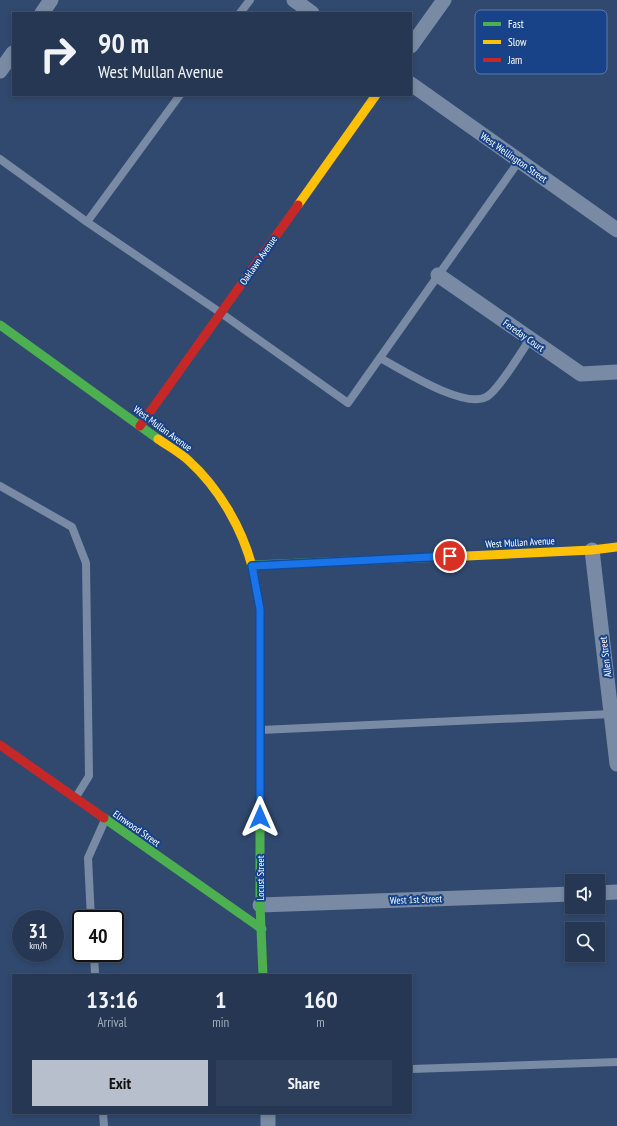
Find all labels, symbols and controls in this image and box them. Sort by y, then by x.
legend [475,10,607,74]
text: Fast [508,17,524,31]
text: 90 m [98,24,149,61]
icon: right [32,28,84,80]
text: Slow [508,35,527,49]
text: Jam [507,53,522,67]
text: West Mullan Avenue [98,60,223,83]
street label: West Wellington Street [478,129,550,185]
street label: Oaklawn Avenue [237,233,280,287]
street label: Fereday Court [500,316,547,355]
street label: West Mullan Avenue [131,403,195,454]
street label: West Mullan Avenue [485,534,555,551]
pin [433,539,467,573]
icon: arrive [439,545,461,567]
street label: Allen Street [597,636,614,678]
position arrow [239,796,281,838]
street label: Elmwood Street [111,807,163,850]
street label: Locust Street [254,855,267,900]
map controls [565,874,605,962]
button: sound [565,874,605,914]
street label: West 1st Street [390,892,443,907]
speed limit sign: 40 [72,910,124,962]
text: 31 [28,918,48,944]
button: search [565,922,605,962]
text: km/h [29,939,47,952]
text: 13:16 [86,984,138,1015]
text: 1 [215,984,226,1015]
text: 160 [303,984,338,1015]
text: Arrival [97,1014,127,1031]
text: min [212,1014,229,1031]
text: m [316,1014,325,1031]
button: Exit [32,1060,208,1106]
button: Share [216,1060,392,1106]

